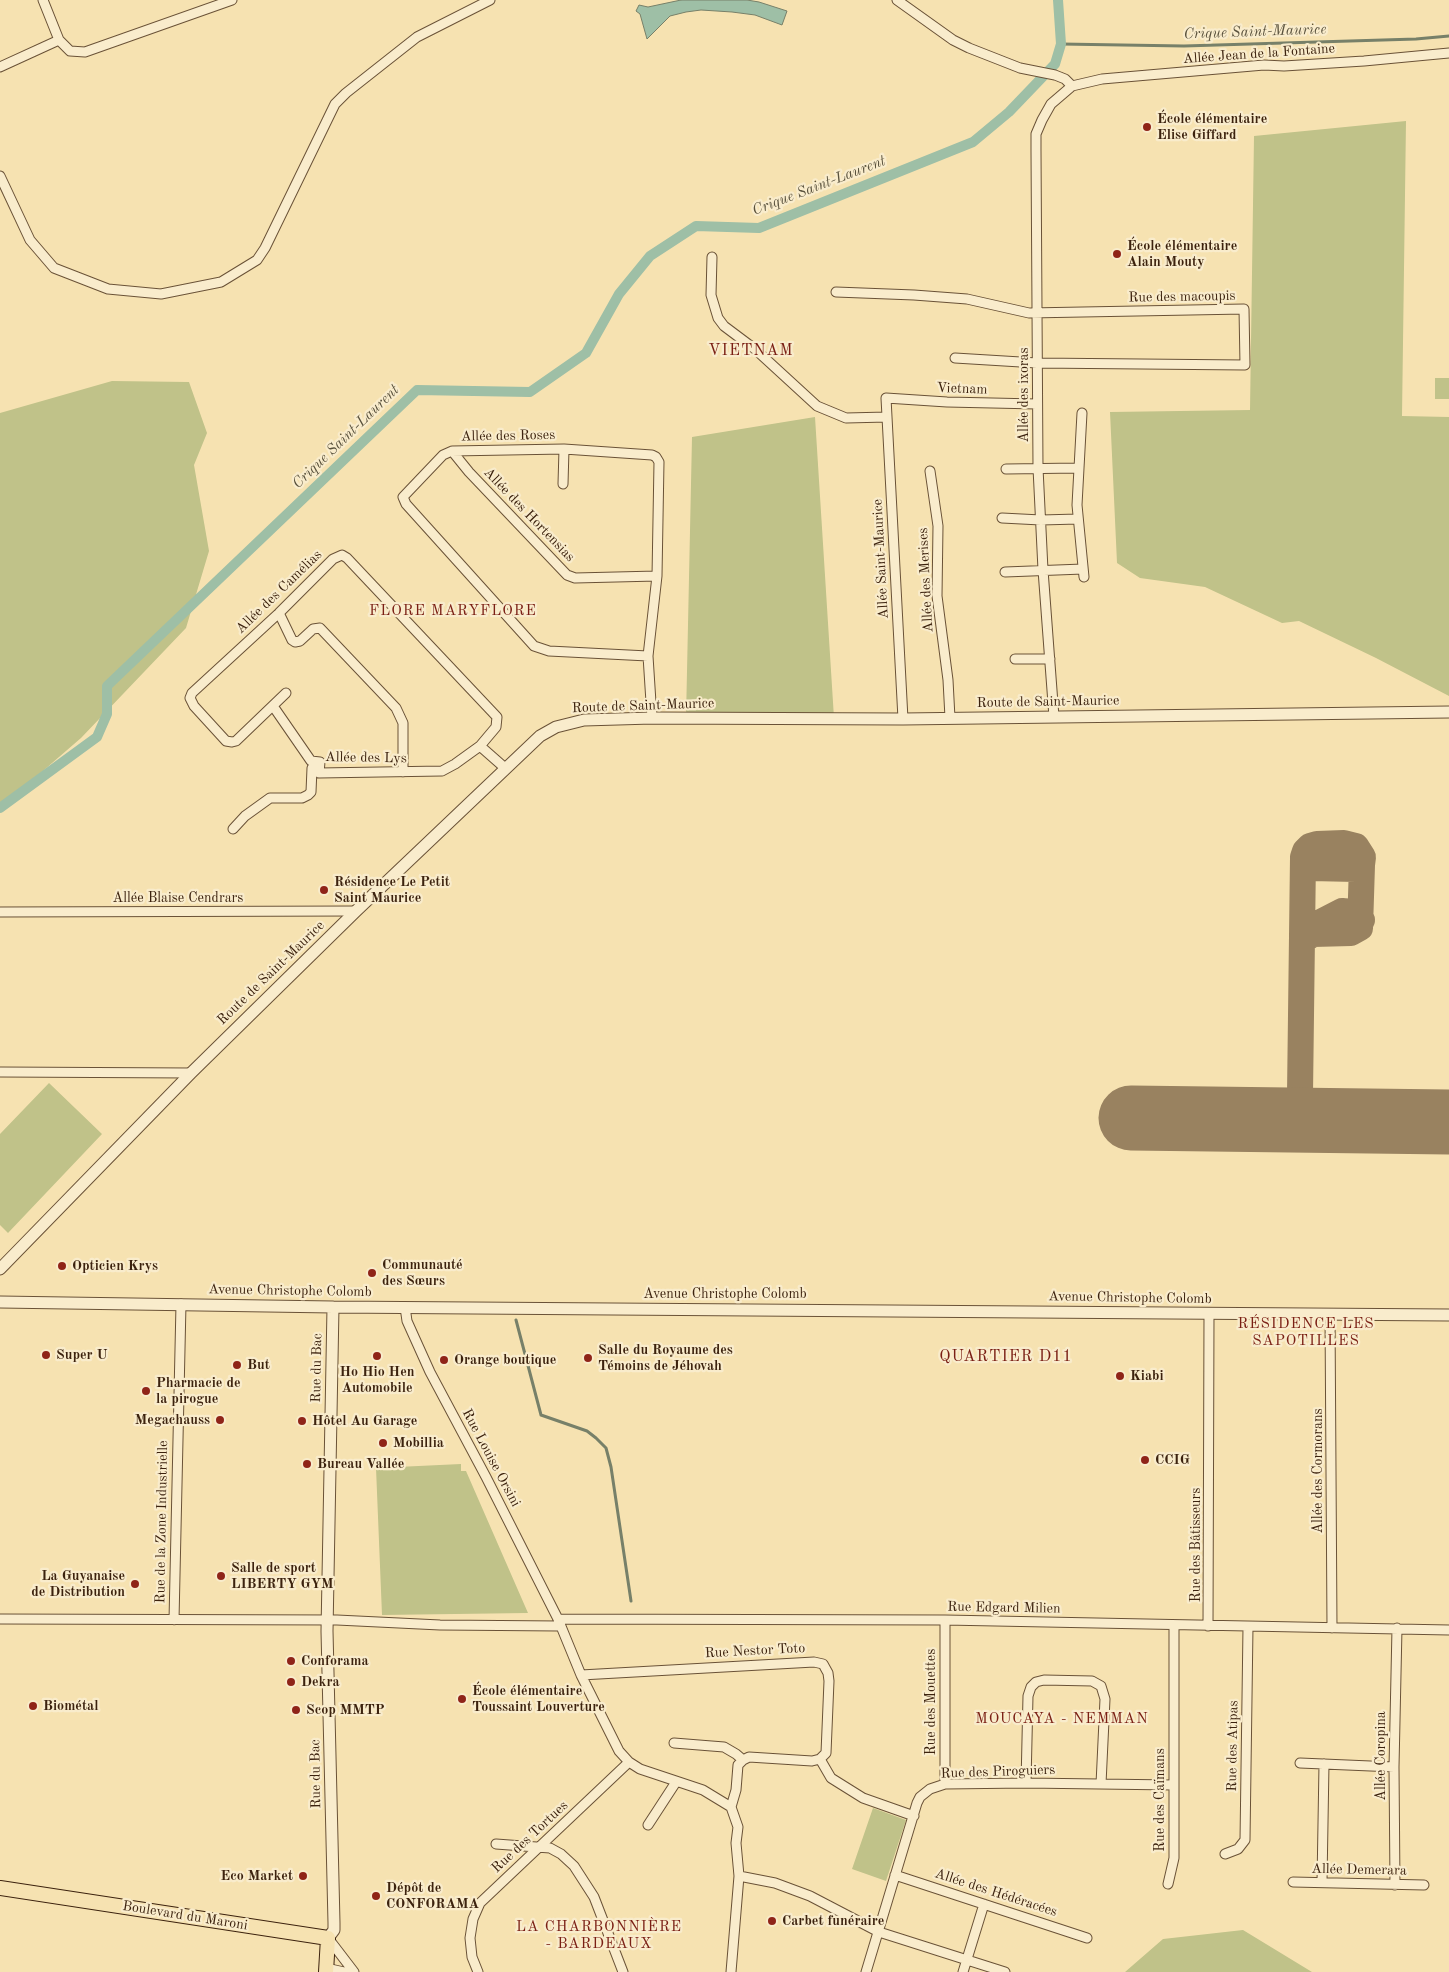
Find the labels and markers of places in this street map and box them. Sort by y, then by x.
place label: École élémentaire Elise Giffard [1157,111,1267,144]
marker: École élémentaire Elise Giffard [1141,121,1153,133]
place label: École élémentaire Alain Mouty [1127,238,1237,270]
marker: École élémentaire Alain Mouty [1111,248,1123,260]
place label: Résidence Le Petit Saint Maurice [334,874,450,906]
marker: Résidence Le Petit Saint Maurice [318,884,330,896]
place label: Communauté des Sœurs [382,1257,463,1290]
place label: Opticien Krys [72,1258,158,1274]
marker: Opticien Krys [56,1260,68,1272]
marker: Communauté des Sœurs [366,1267,378,1279]
place label: Salle du Royaume des Témoins de Jéhovah [598,1342,733,1374]
place label: Super U [56,1347,108,1363]
marker: Super U [40,1349,52,1361]
marker: Ho Hio Hen Automobile [371,1350,383,1362]
place label: Orange boutique [454,1352,556,1368]
marker: Salle du Royaume des Témoins de Jéhovah [582,1352,594,1364]
marker: Orange boutique [438,1354,450,1366]
place label: But [247,1357,270,1373]
marker: But [231,1359,243,1371]
place label: Ho Hio Hen Automobile [339,1364,415,1396]
place label: Kiabi [1130,1368,1164,1384]
marker: Kiabi [1114,1370,1126,1382]
place label: Pharmacie de la pirogue [156,1375,241,1408]
marker: Pharmacie de la pirogue [140,1385,152,1397]
place label: Megachauss [135,1412,210,1428]
place label: Hôtel Au Garage [312,1413,417,1429]
marker: Megachauss [214,1414,226,1426]
marker: Hôtel Au Garage [296,1415,308,1427]
place label: Mobillia [393,1435,444,1451]
marker: Mobillia [377,1437,389,1449]
place label: CCIG [1155,1452,1190,1468]
marker: CCIG [1139,1454,1151,1466]
place label: Bureau Vallée [317,1456,404,1472]
marker: Bureau Vallée [301,1458,313,1470]
place label: Salle de sport LIBERTY GYM [231,1560,333,1592]
place label: La Guyanaise de Distribution [31,1568,125,1600]
marker: Salle de sport LIBERTY GYM [215,1570,227,1582]
marker: La Guyanaise de Distribution [129,1578,141,1590]
place label: Conforama [301,1653,369,1669]
marker: Conforama [285,1655,297,1667]
place label: Dekra [301,1674,340,1690]
marker: Dekra [285,1676,297,1688]
place label: École élémentaire Toussaint Louverture [472,1683,605,1715]
marker: École élémentaire Toussaint Louverture [456,1693,468,1705]
place label: Biométal [43,1698,98,1714]
marker: Biométal [27,1700,39,1712]
place label: Scop MMTP [306,1702,385,1718]
marker: Scop MMTP [290,1704,302,1716]
place label: Eco Market [221,1868,293,1884]
marker: Eco Market [297,1870,309,1882]
place label: Dépôt de CONFORAMA [386,1880,479,1912]
marker: Dépôt de CONFORAMA [370,1890,382,1902]
place label: Carbet funéraire [782,1913,884,1929]
marker: Carbet funéraire [766,1915,778,1927]

